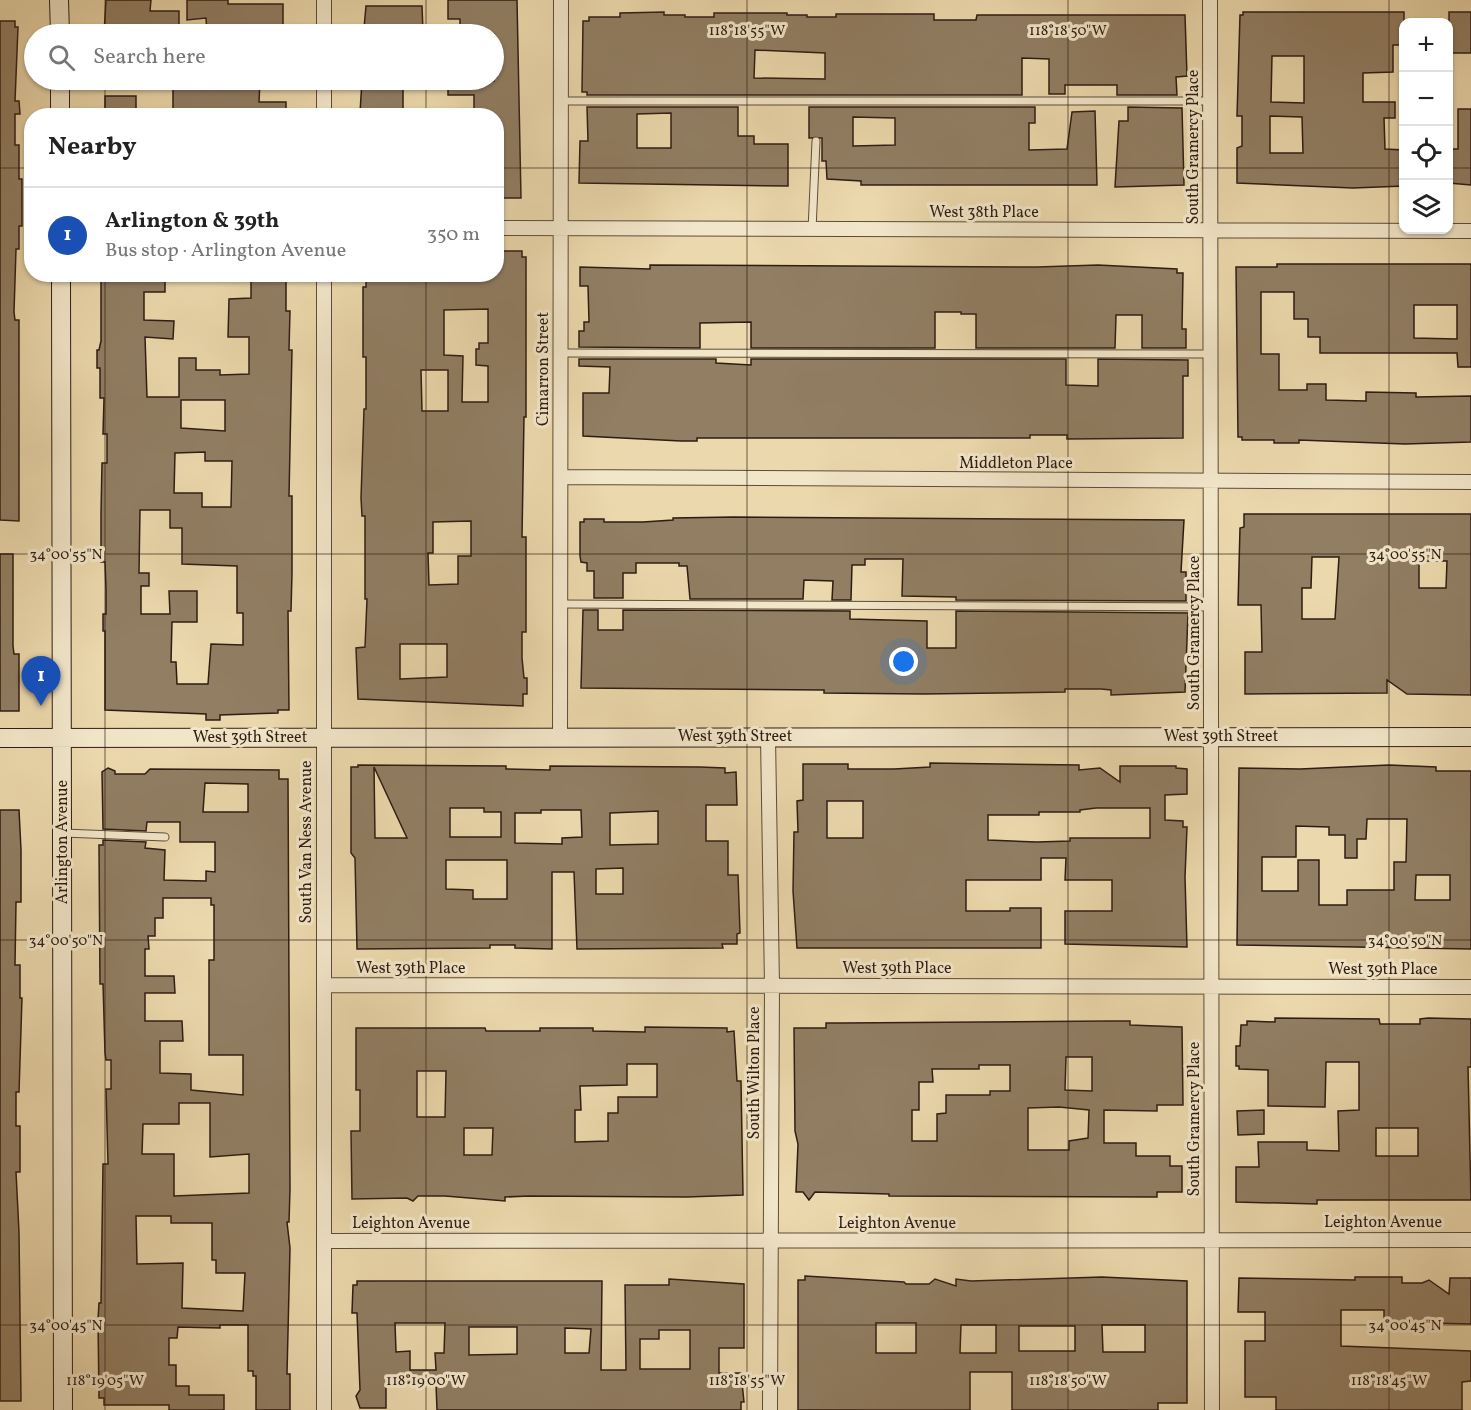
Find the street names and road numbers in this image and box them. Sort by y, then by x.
street label: South Gramercy Place [1183,70,1205,224]
street label: West 38th Place [929,202,1039,224]
street label: Cimarron Street [533,312,555,426]
street label: Middleton Place [959,453,1073,475]
street label: South Gramercy Place [1184,556,1206,710]
street label: West 39th Street [678,726,793,748]
street label: West 39th Street [1164,726,1279,748]
street label: West 39th Street [193,727,308,749]
street label: South Van Ness Avenue [296,760,318,924]
street label: Arlington Avenue [52,780,74,904]
street label: West 39th Place [356,958,466,980]
street label: West 39th Place [842,958,952,980]
street label: West 39th Place [1328,959,1438,981]
street label: South Wilton Place [744,1007,766,1139]
street label: South Gramercy Place [1184,1042,1206,1196]
street label: Leighton Avenue [1324,1212,1442,1234]
street label: Leighton Avenue [352,1213,470,1235]
street label: Leighton Avenue [838,1213,956,1235]

